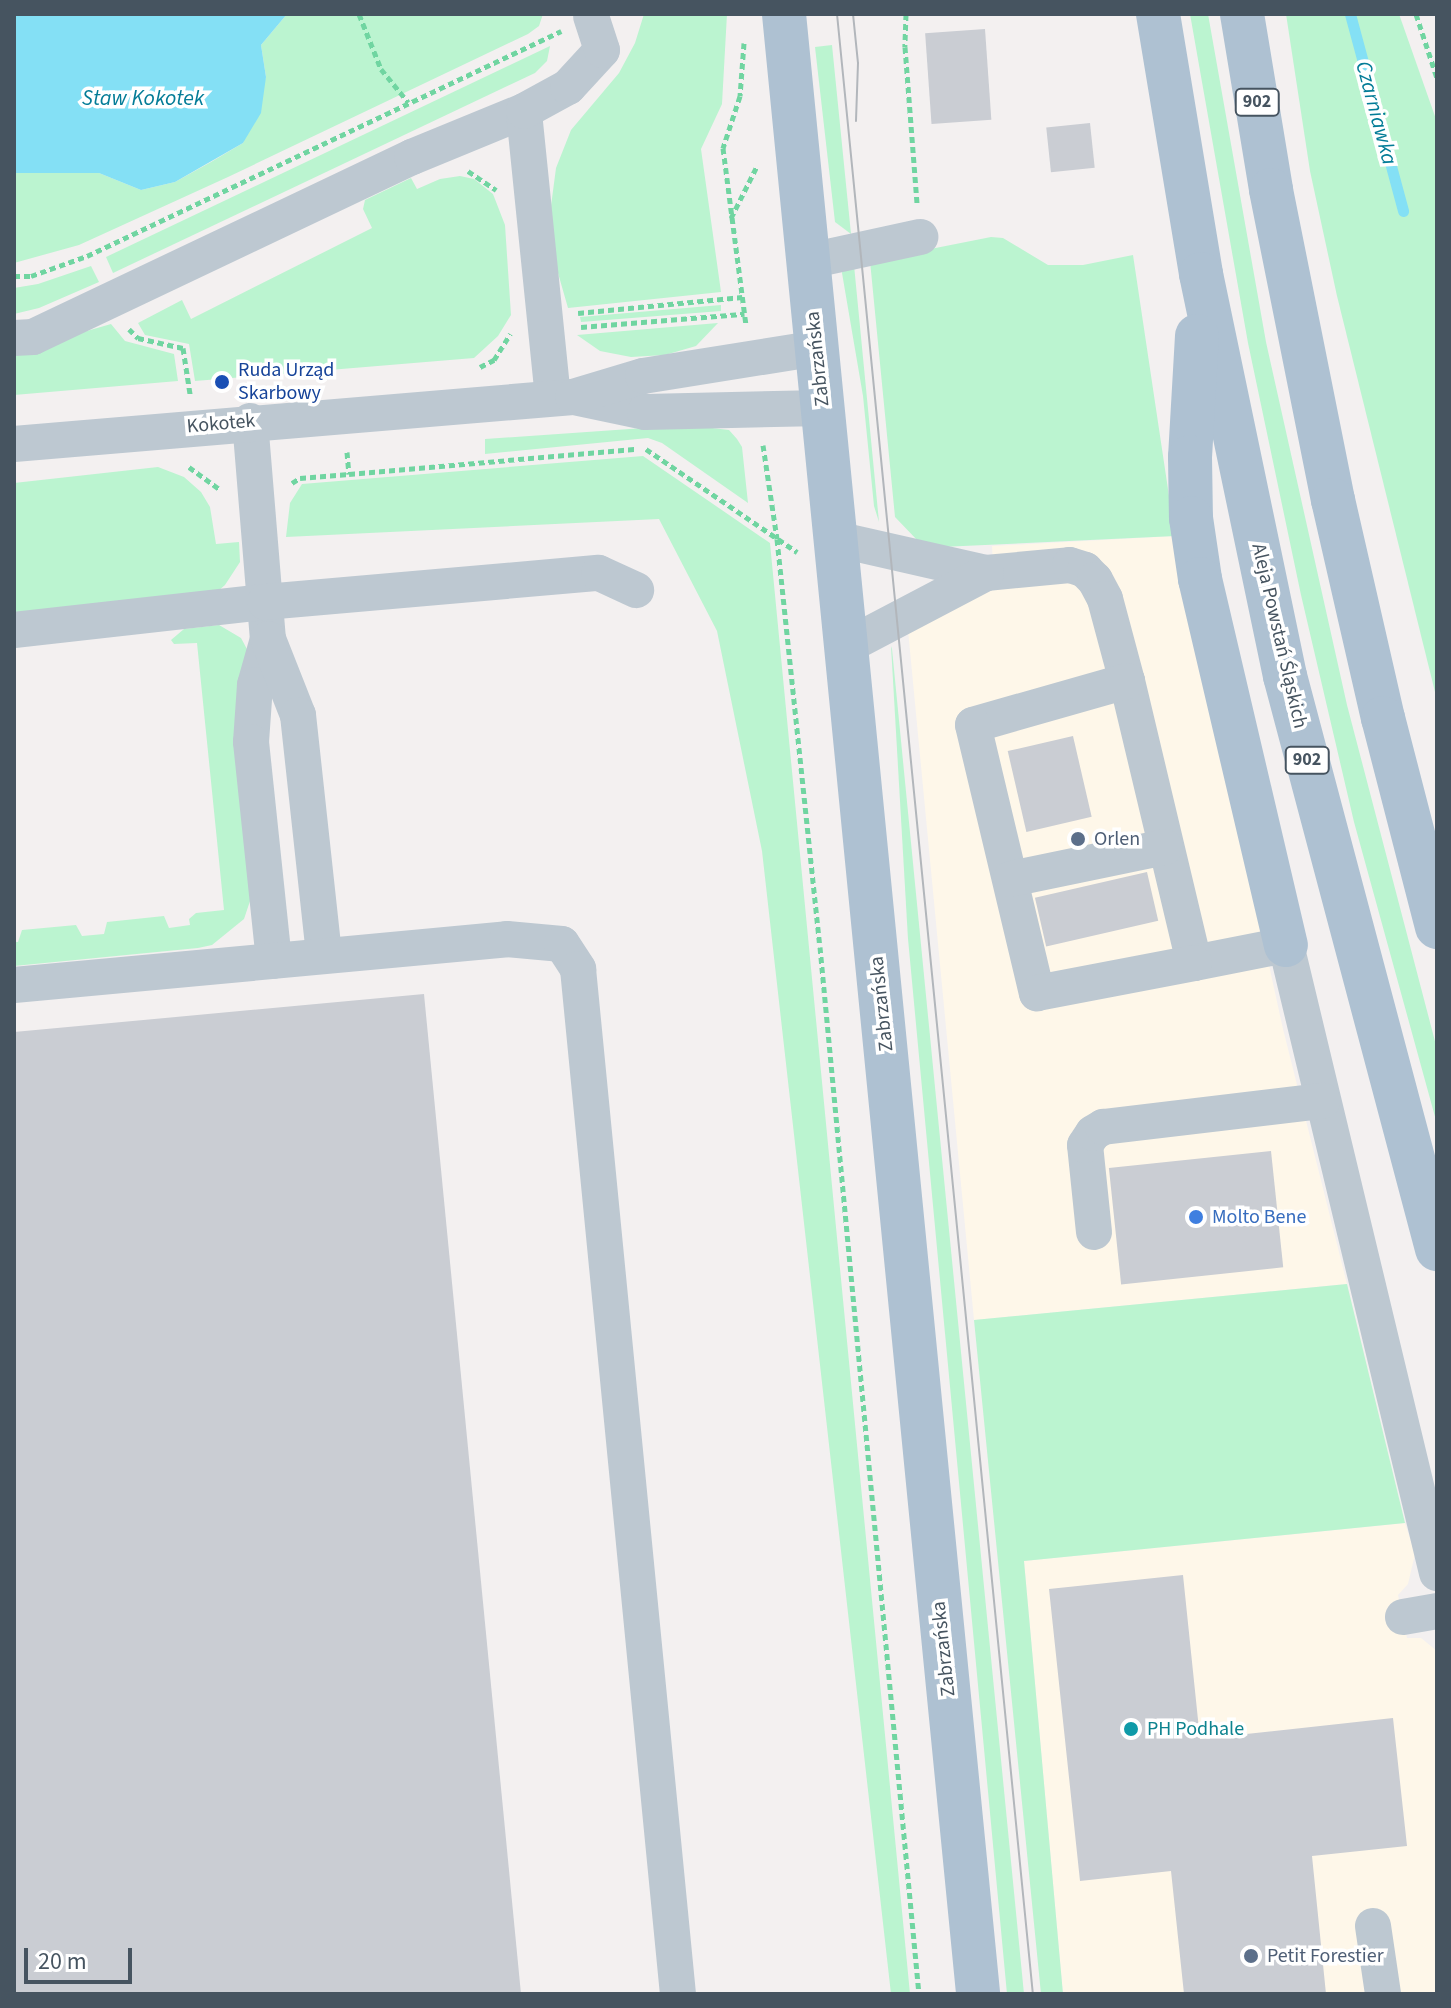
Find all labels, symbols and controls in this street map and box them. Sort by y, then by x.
water label: Czarniawka [1350,58,1402,168]
water label: Staw Kokotek [82,86,204,112]
road number: 902 [1233,88,1281,116]
street label: Zabrzańska [801,310,835,408]
place label: Ruda Urząd Skarbowy [238,358,334,405]
marker: Ruda Urząd Skarbowy [213,373,231,391]
street label: Kokotek [186,409,256,439]
street label: Aleja Powstań Śląskich [1246,541,1312,731]
road number: 902 [1283,746,1331,774]
place label: Orlen [1094,827,1140,851]
marker: Orlen [1069,830,1087,848]
street label: Zabrzańska [865,955,899,1053]
place label: Molto Bene [1212,1205,1306,1229]
marker: Molto Bene [1187,1208,1205,1226]
street label: Zabrzańska [927,1600,961,1698]
place label: PH Podhale [1147,1717,1244,1741]
marker: PH Podhale [1122,1720,1140,1738]
scale bar [28,1932,136,1982]
text: 20 m [38,1944,87,1979]
place label: Petit Forestier [1267,1944,1384,1968]
marker: Petit Forestier [1242,1947,1260,1965]

